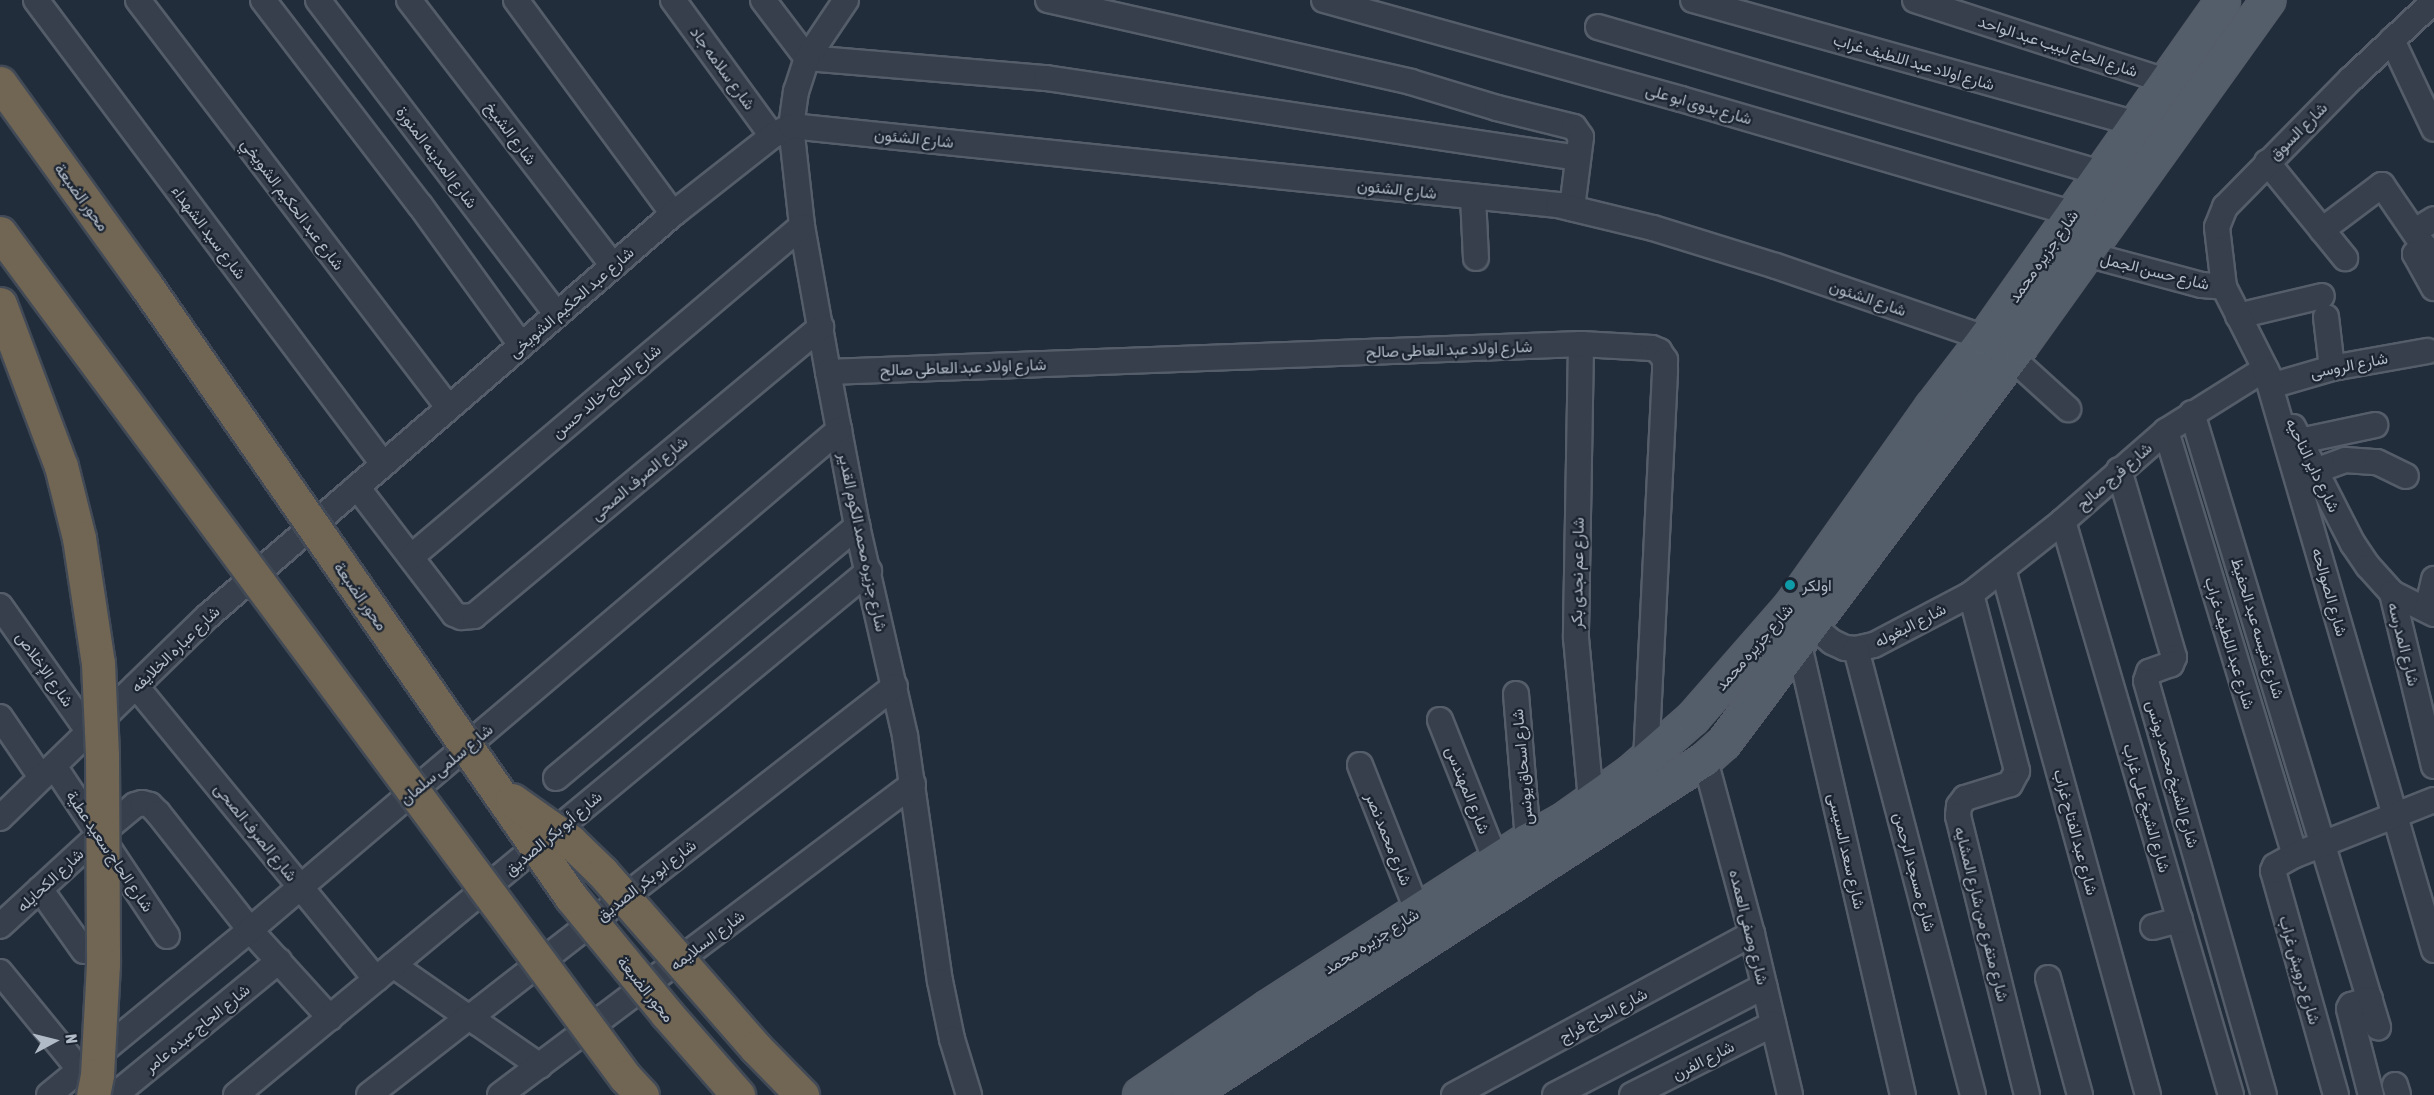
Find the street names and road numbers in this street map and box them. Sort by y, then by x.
street label: شارع الحاج لبيب عبد الواحد [1976,11,2140,81]
street label: شارع سلامه جاد [686,23,760,113]
street label: شارع اولاد عبد اللطيف غراب [1831,30,1997,94]
street label: شارع بدوى ابو على [1644,80,1754,128]
street label: شارع الشيخ [481,98,541,168]
street label: شارع السوق [2265,98,2331,164]
street label: شارع المدينه المنورة [392,102,482,212]
street label: شارع الشئون [873,124,955,152]
street label: شارع عبد الحكيم الشويخي [237,134,349,274]
street label: محور الضبعة [51,159,113,235]
street label: شارع الشئون [1356,175,1438,203]
street label: شارع سيد الشهداء [168,182,250,282]
street label: شارع جزيره محمد [2004,206,2082,306]
street label: شارع عبد الحكيم الشويخى [504,242,638,362]
street label: شارع حسن الجمل [2099,248,2211,294]
street label: شارع الشئون [1827,276,1909,320]
street label: شارع اولاد عبد العاطى صالح [1365,336,1533,362]
street label: شارع الحاج خالد حسن [547,340,665,442]
street label: شارع الروسى [2309,348,2389,382]
street label: شارع اولاد عبد العاطى صالح [879,354,1047,380]
street label: شارع داير الناحيه [2282,415,2344,515]
street label: شارع الصرف الصحى [586,432,692,524]
street label: شارع فرج صالح [2072,438,2156,514]
street label: شارع جزيره محمد الكوم القدير [835,451,891,633]
street label: شارع عم نجدى بكر [1566,517,1588,629]
street label: شارع الصوالحه [2308,546,2352,638]
street label: شارع نفيسه عبد الحفيظ [2227,555,2289,701]
street label: محور الضبعة [330,558,392,634]
street label: شارع عبد اللطيف غراب [2201,575,2259,711]
street label: شارع البغوله [1871,599,1949,651]
street label: شارع جزيره محمد [1711,600,1797,694]
street label: شارع المدرسه [2384,600,2424,688]
street label: شارع عباره الخلايفه [126,602,224,696]
street label: شارع الإخلاص [12,628,78,710]
street label: شارع الشيخ محمد يونس [2143,698,2203,850]
street label: شارع اسحاق يونس [1507,708,1537,826]
street label: شارع سلمى سلمان [395,719,497,809]
street label: شارع الشيخ على غراب [2119,741,2175,875]
street label: شارع المهندس [1442,743,1494,837]
street label: شارع عبد الفتاح غراب [2050,767,2102,897]
street label: شارع الصرف الصحى [210,779,302,885]
street label: شارع الحاج سعيد عطية [62,787,158,915]
street label: شارع أبو بكر الصديق [500,787,606,879]
street label: شارع محمد نصر [1362,790,1416,888]
street label: شارع سعد السيسى [1824,791,1870,911]
street label: شارع مسجد الرحمن [1890,810,1940,934]
street label: شارع متفرع من شارع المشايه [1951,824,2013,1004]
street label: شارع ابو بكر الصديق [592,835,700,925]
street label: شارع الكحايله [13,844,87,916]
street label: شارع وصفى العمده [1725,867,1773,987]
street label: شارع جزيره محمد [1320,904,1422,978]
street label: شارع السلايمه [666,906,748,974]
street label: شارع درويش غراب [2275,913,2325,1027]
street label: محور الضبعة [614,952,678,1026]
street label: شارع الحاج عبده عامر [140,980,254,1076]
street label: شارع الحاج فراج [1555,984,1651,1046]
street label: شارع الفرن [1669,1036,1737,1084]

